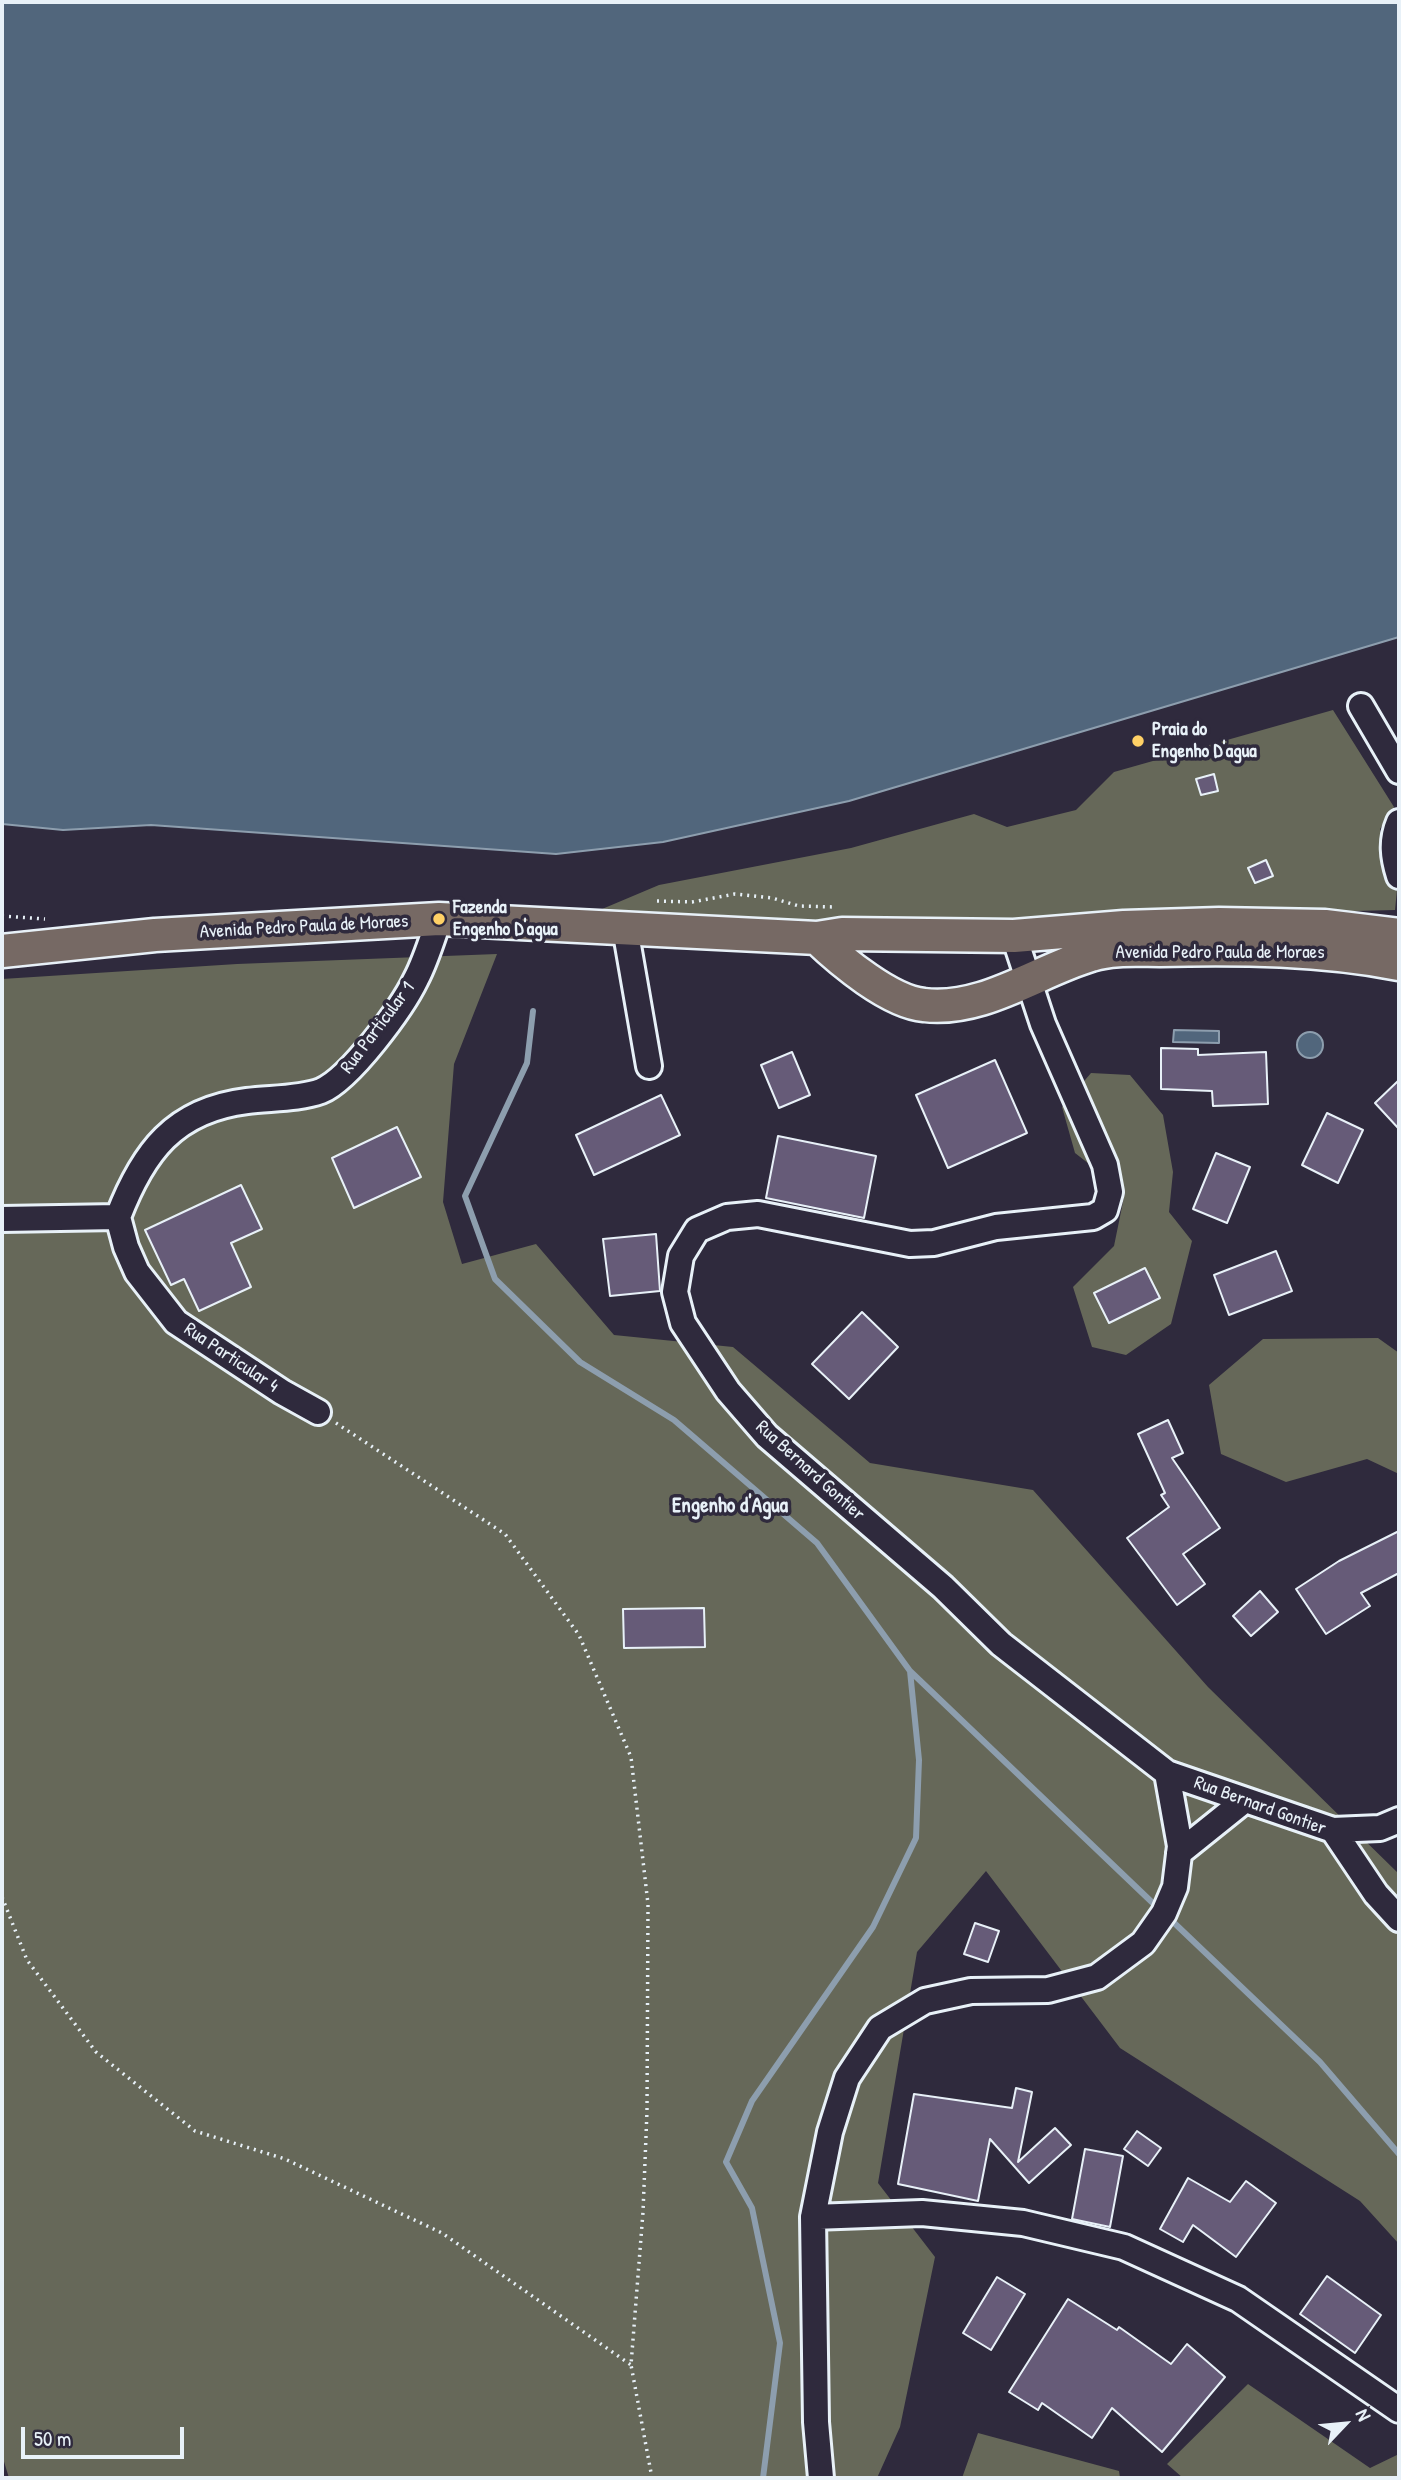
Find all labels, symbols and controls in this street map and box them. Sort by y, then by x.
place label: Praia do Engenho D'agua [1152,719,1257,763]
marker: Praia do Engenho D'agua [1130,733,1146,749]
place label: Fazenda Engenho D'agua [453,897,558,941]
street label: Avenida Pedro Paula de Moraes [199,910,409,944]
marker: Fazenda Engenho D'agua [431,911,447,927]
street label: Avenida Pedro Paula de Moraes [1116,942,1324,964]
street label: Rua Particular 1 [336,978,420,1078]
street label: Rua Particular 4 [179,1318,283,1398]
street label: Rua Bernard Gontier [751,1416,869,1526]
district label: Engenho d'Agua [672,1493,788,1519]
street label: Rua Bernard Gontier [1191,1772,1329,1840]
north arrow [1310,2389,1380,2459]
text: N [1350,2405,1378,2425]
scale bar [24,2414,187,2458]
text: 50 m [34,2424,71,2453]

